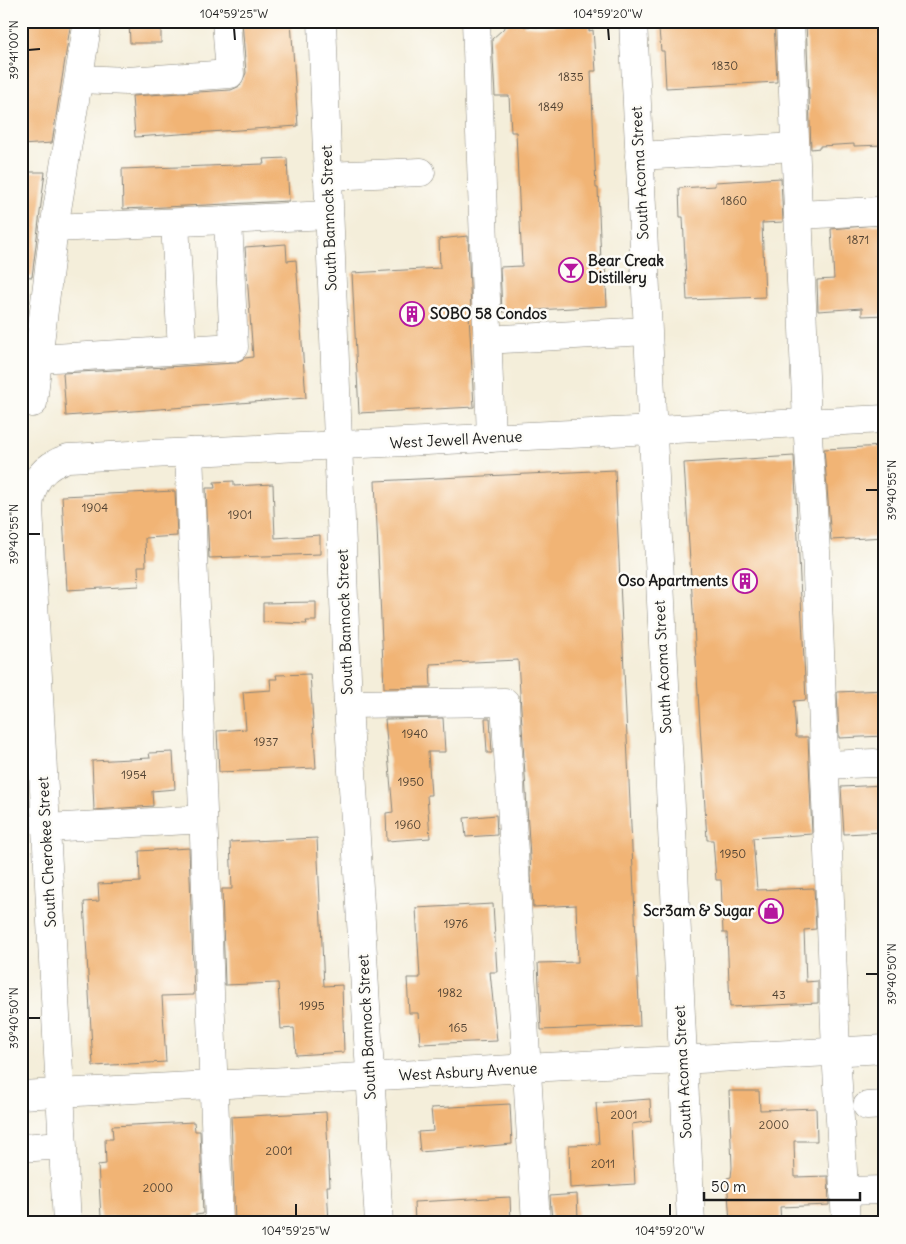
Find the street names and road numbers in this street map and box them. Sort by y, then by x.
street label: South Acoma Street [627,106,652,240]
street label: South Bannock Street [316,145,341,291]
street label: West Jewell Avenue [389,427,523,452]
street label: South Bannock Street [332,549,357,695]
street label: South Acoma Street [650,600,675,734]
street label: South Cherokee Street [33,776,60,928]
street label: South Bannock Street [353,954,380,1100]
street label: South Acoma Street [670,1005,695,1139]
street label: West Asbury Avenue [398,1058,538,1085]

